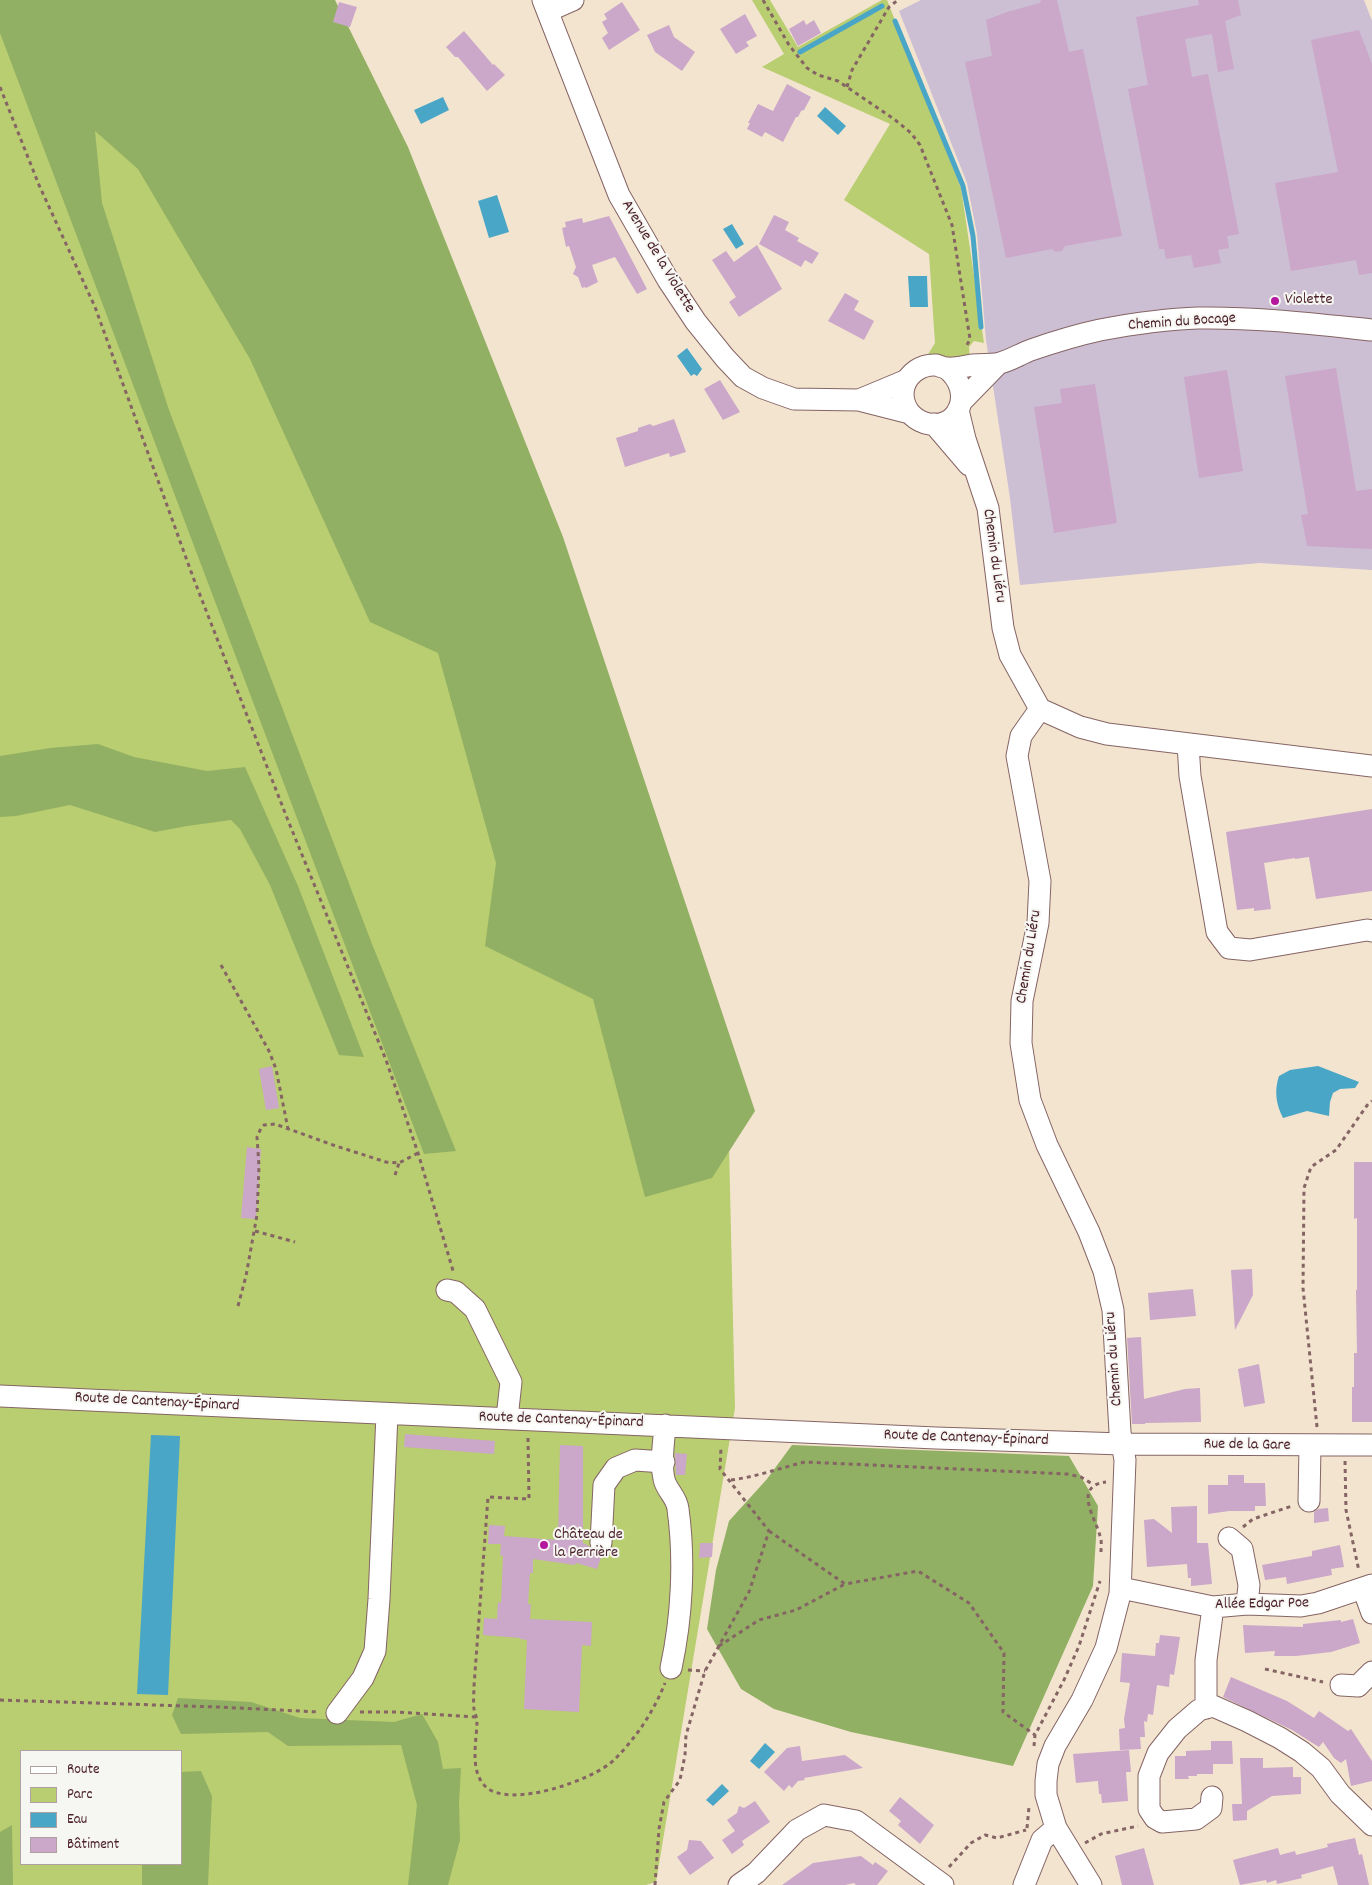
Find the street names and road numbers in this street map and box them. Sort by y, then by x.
street label: Avenue de la Violette [616,197,698,317]
street label: Chemin du Bocage [1127,310,1237,336]
street label: Chemin du Liéru [977,508,1009,604]
street label: Chemin du Liéru [1013,909,1047,1005]
street label: Chemin du Liéru [1102,1311,1128,1407]
street label: Route de Cantenay-Épinard [74,1389,240,1417]
street label: Route de Cantenay-Épinard [478,1409,644,1433]
street label: Route de Cantenay-Épinard [883,1427,1049,1451]
street label: Rue de la Gare [1203,1436,1291,1456]
street label: Allée Edgar Poe [1215,1595,1309,1615]

